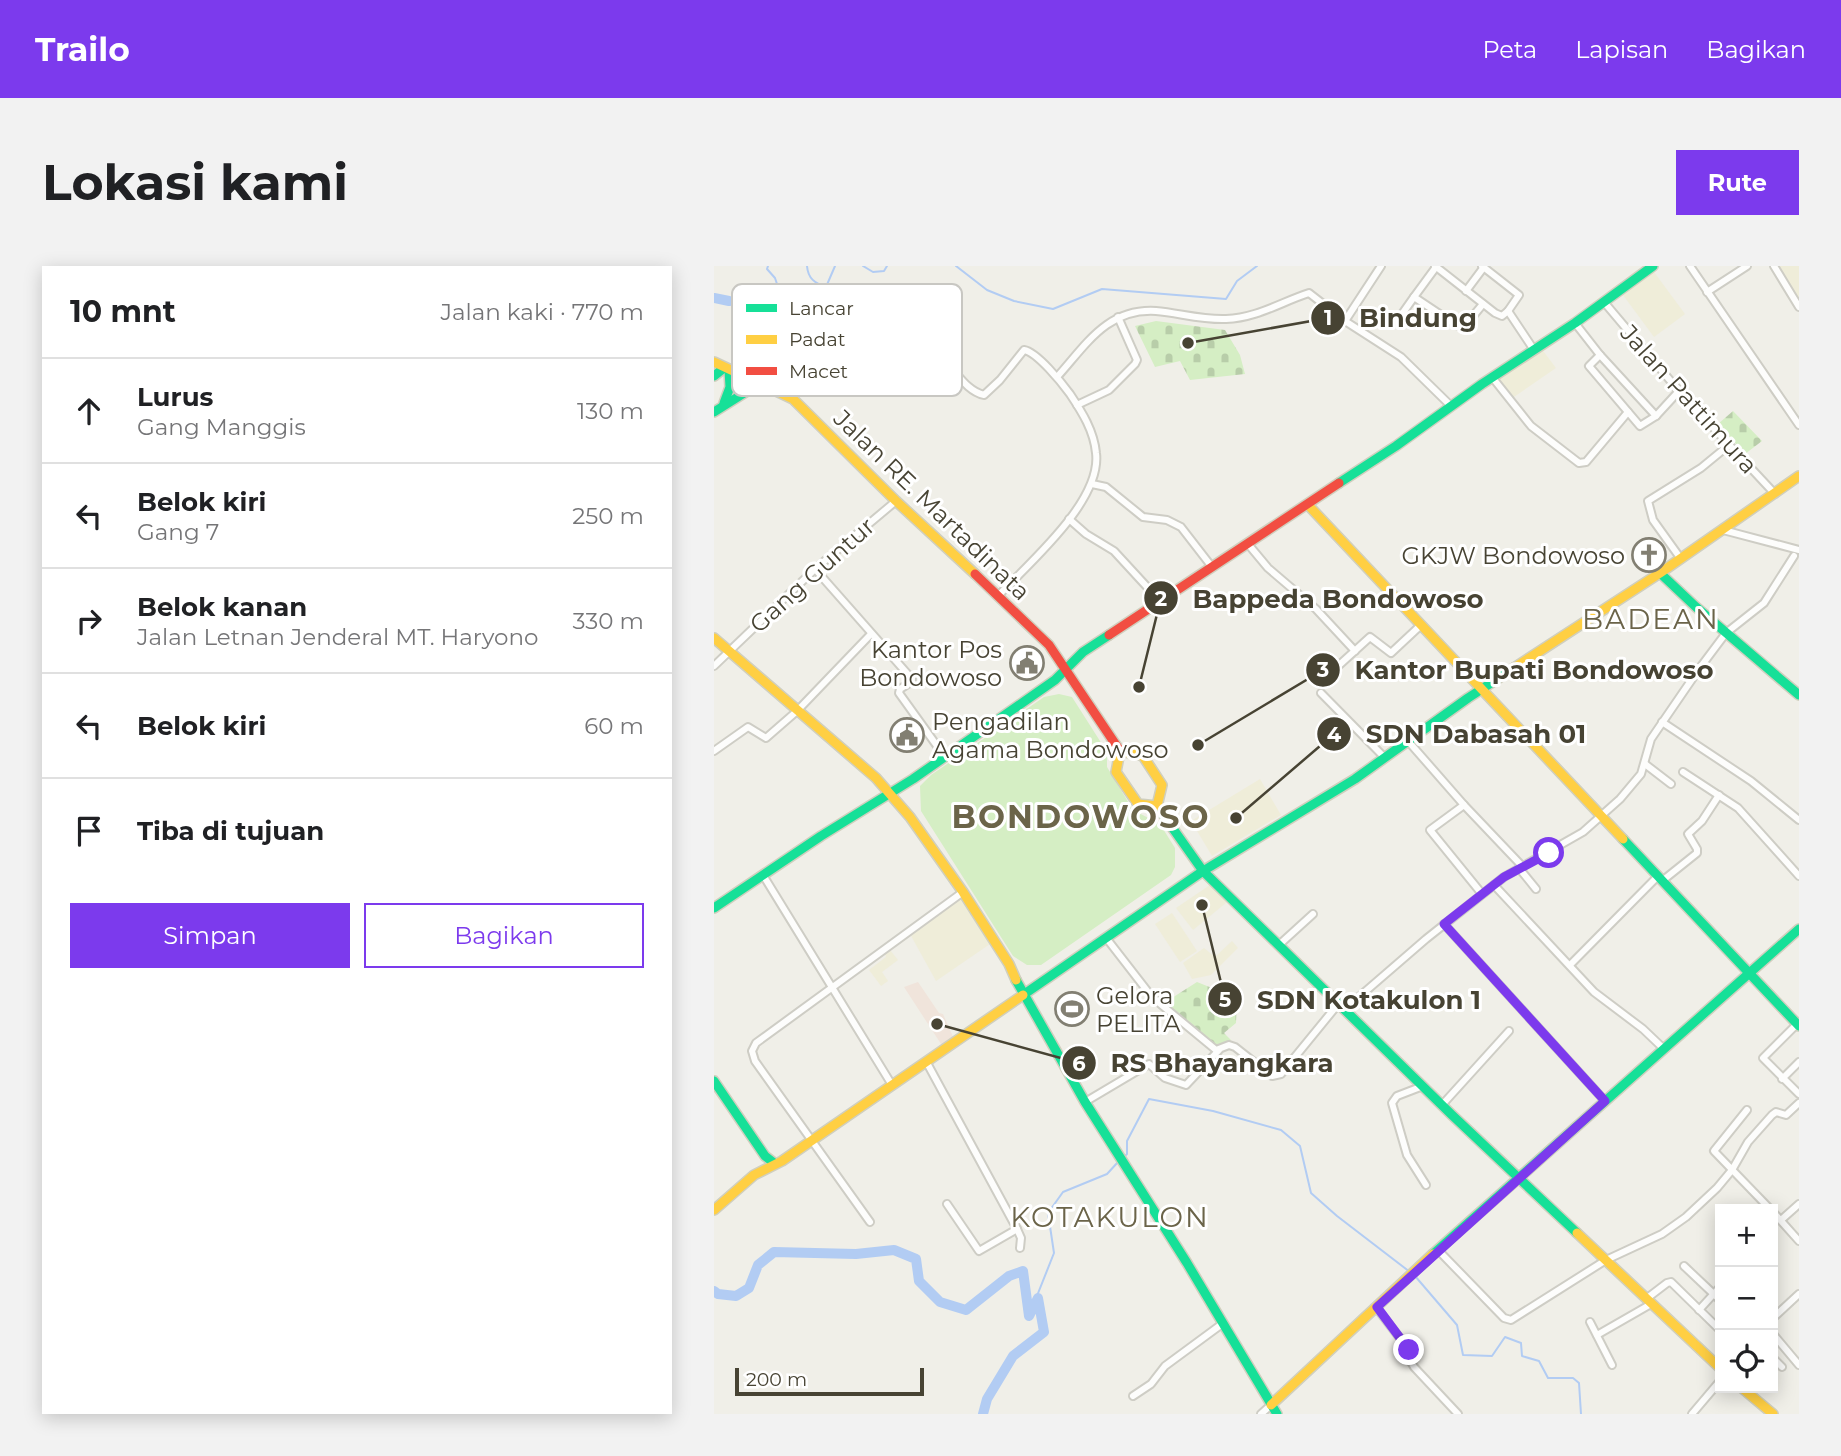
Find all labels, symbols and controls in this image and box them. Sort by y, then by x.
text: Trailo [35,29,130,69]
text: Peta [1482,35,1537,64]
text: Lapisan [1575,35,1668,64]
text: Bagikan [1706,35,1806,64]
button: Rute [1676,150,1799,215]
text: Lokasi kami [42,153,348,212]
legend [732,284,962,396]
text: 10 mnt [70,293,176,330]
callout: Bindung [1310,295,1491,342]
text: Lancar [789,297,854,320]
text: Jalan kaki · 770 m [440,298,644,326]
text: Bindung [1359,302,1477,334]
text: 1 [1324,305,1332,330]
street label: Jalan Pattimura [1614,318,1763,479]
text: Padat [789,328,846,351]
text: Macet [789,360,848,383]
text: Lurus [137,381,213,413]
icon: ahead [70,392,108,430]
text: 130 m [577,397,644,425]
street label: Jalan RE. Martadinata [827,403,1036,606]
text: Gang Manggis [137,413,306,441]
text: Belok kiri [137,486,266,518]
icon: left [70,497,108,535]
text: 250 m [572,502,644,530]
street label: Gang Guntur [744,511,880,639]
text: Gang 7 [137,518,219,546]
church icon: GKJW Bondowoso [1630,536,1668,574]
place label: GKJW Bondowoso [1402,541,1625,570]
callout: Bappeda Bondowoso [1143,575,1497,622]
text: Bappeda Bondowoso [1192,583,1484,615]
text: 2 [1155,586,1167,611]
text: Belok kanan [137,591,307,623]
icon: right [70,602,108,640]
district label: BADEAN [1582,602,1720,636]
text: 330 m [573,607,644,635]
text: Jalan Letnan Jenderal MT. Haryono [137,623,538,651]
place label: Kantor Pos Bondowoso [859,635,1002,692]
public building icon: Kantor Pos Bondowoso [1008,644,1046,682]
callout: Kantor Bupati Bondowoso [1306,646,1728,693]
text: Kantor Bupati Bondowoso [1355,654,1713,686]
text: 3 [1316,657,1329,682]
icon: left [70,707,108,745]
place label: Pengadilan Agama Bondowoso [932,707,1168,764]
text: Belok kiri [137,710,266,742]
callout: SDN Dabasah 01 [1316,711,1600,758]
text: 60 m [584,712,644,740]
public building icon: Pengadilan Agama Bondowoso [888,716,926,754]
text: SDN Dabasah 01 [1366,718,1586,750]
text: 4 [1327,722,1342,747]
district label: BONDOWOSO [952,797,1210,836]
icon: arrive [70,812,108,850]
text: Tiba di tujuan [137,815,324,847]
route start [1533,837,1564,868]
button: Simpan [70,903,350,968]
button: Bagikan [364,903,644,968]
callout: SDN Kotakulon 1 [1208,976,1495,1023]
place label: Gelora PELITA [1096,981,1181,1038]
text: SDN Kotakulon 1 [1257,984,1481,1016]
text: 5 [1219,987,1231,1012]
sports icon: Gelora PELITA [1053,990,1091,1028]
callout: RS Bhayangkara [1062,1040,1348,1087]
text: RS Bhayangkara [1110,1047,1334,1079]
text: 6 [1072,1051,1086,1076]
district label: KOTAKULON [1010,1200,1210,1234]
map controls [1715,1204,1778,1393]
button: + [1715,1204,1778,1267]
button: − [1715,1267,1778,1330]
button: locate [1715,1330,1778,1393]
route end [1393,1334,1424,1365]
scale bar [735,1365,924,1397]
text: 200 m [746,1368,807,1391]

